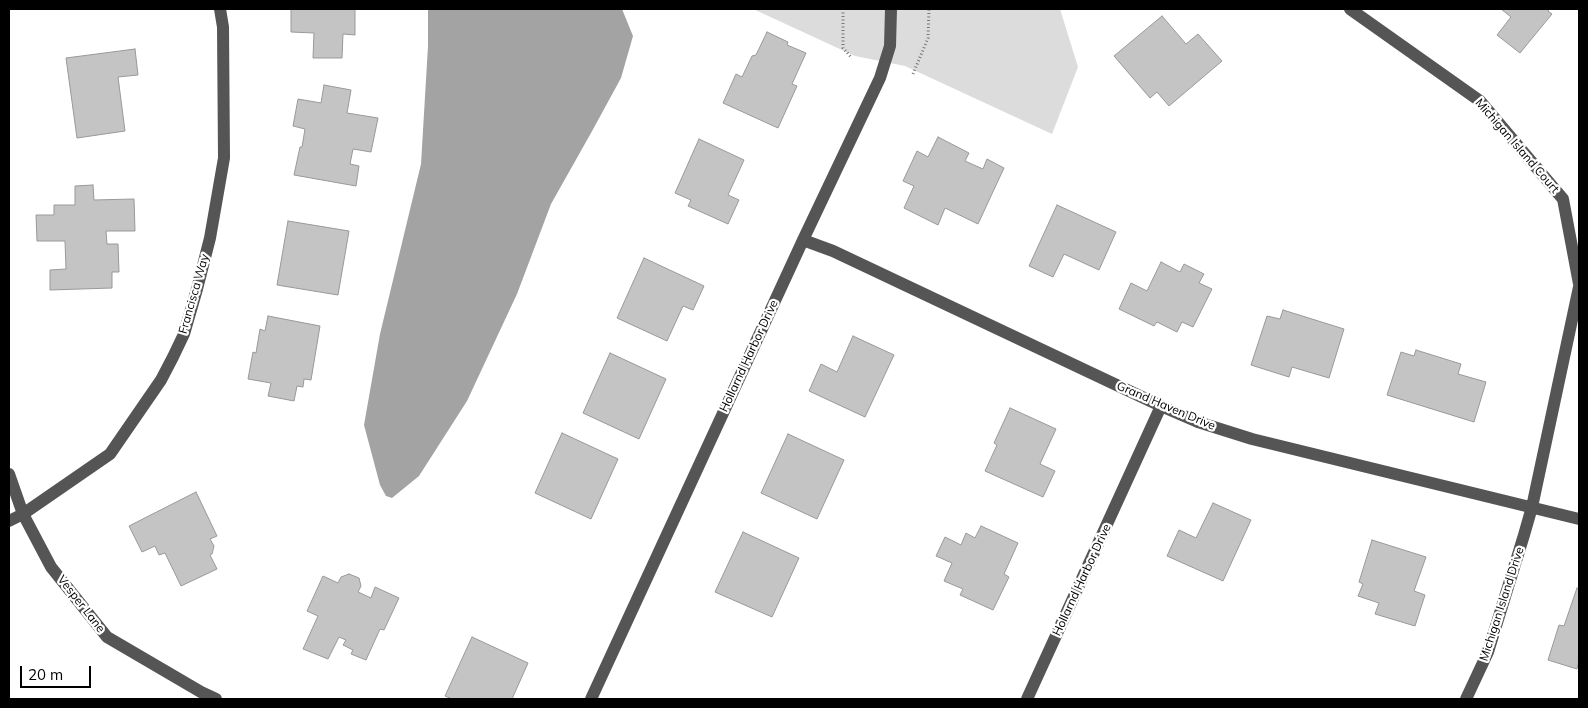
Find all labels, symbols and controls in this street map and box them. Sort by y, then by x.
street label: Michigan Island Court [1472,96,1562,196]
street label: Francisca Way [176,252,212,336]
street label: Hollarnd Harbor Drive [717,298,781,414]
street label: Grand Haven Drive [1114,379,1218,433]
street label: Hollarnd Harbor Drive [1050,522,1114,638]
street label: Michigan Island Drive [1477,545,1527,663]
street label: Vesper Lane [54,573,108,635]
scale bar [22,656,94,688]
text: 20 m [28,665,63,684]

